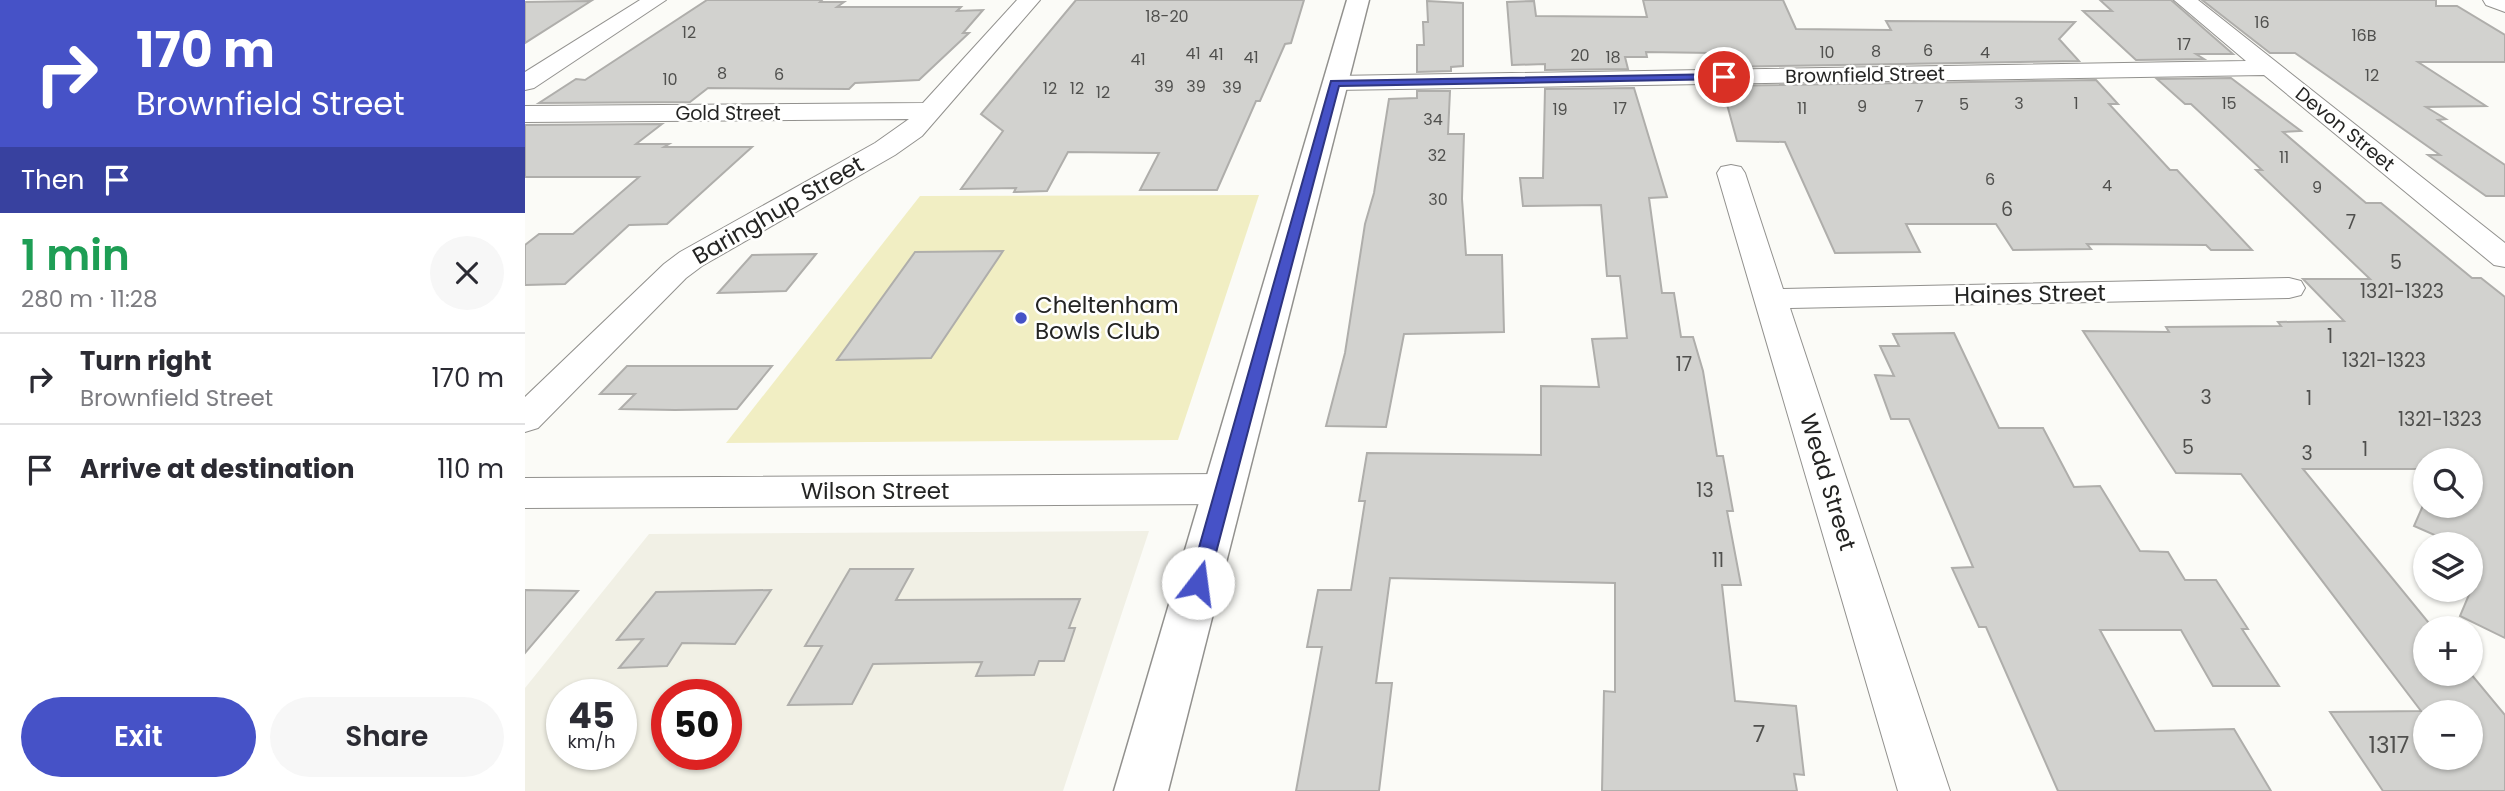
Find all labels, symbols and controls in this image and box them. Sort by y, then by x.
house number: 18-20 [1145,5,1189,28]
house number: 16 [2254,11,2270,34]
text: 170 m [136,16,275,84]
house number: 12 [682,21,696,44]
house number: 16B [2351,24,2377,47]
icon: right [21,28,112,119]
house number: 17 [2177,33,2191,56]
house number: 6 [1923,39,1933,62]
house number: 8 [1871,40,1881,63]
house number: 10 [1819,41,1835,64]
house number: 4 [1980,41,1990,64]
house number: 41 [1185,42,1201,65]
house number: 41 [1208,43,1224,66]
house number: 20 [1570,44,1590,67]
house number: 41 [1243,46,1259,69]
house number: 18 [1605,46,1621,69]
pin [1694,47,1754,107]
house number: 41 [1130,48,1146,71]
icon: arrive [1705,58,1743,96]
street label: Brownfield Street [1785,60,1945,90]
house number: 8 [717,62,727,85]
house number: 6 [774,63,784,86]
house number: 12 [2365,64,2379,87]
house number: 10 [662,68,678,91]
house number: 39 [1154,75,1174,98]
house number: 39 [1186,75,1206,98]
house number: 39 [1222,76,1242,99]
house number: 12 [1043,77,1057,100]
house number: 12 [1070,77,1084,100]
street label: Devon Street [2290,80,2401,178]
text: Brownfield Street [136,81,405,126]
house number: 12 [1096,81,1110,104]
house number: 3 [2014,92,2024,115]
house number: 1 [2073,92,2079,115]
house number: 15 [2221,92,2237,115]
house number: 5 [1959,93,1969,116]
house number: 9 [1857,95,1867,118]
house number: 7 [1915,95,1924,118]
house number: 17 [1613,97,1627,120]
house number: 11 [1797,97,1807,120]
house number: 19 [1552,98,1568,121]
street label: Gold Street [675,100,781,127]
house number: 34 [1423,108,1443,131]
house number: 32 [1428,144,1446,167]
house number: 11 [2279,146,2289,169]
street label: Baringhup Street [687,148,869,272]
icon: arrive [98,161,136,199]
text: Then [21,162,84,198]
house number: 6 [1985,168,1995,191]
house number: 4 [2102,174,2112,197]
house number: 9 [2312,176,2322,199]
house number: 30 [1428,188,1448,211]
house number: 6 [2001,196,2013,223]
house number: 7 [2346,209,2356,236]
text: 1 min [21,226,130,285]
button: close [430,236,504,310]
house number: 5 [2390,249,2402,276]
street label: Haines Street [1954,277,2106,311]
house number: 1321-1323 [2360,278,2444,305]
text: 280 m · 11:28 [21,283,158,315]
place label: Cheltenham Bowls Club [1035,289,1179,347]
marker: Cheltenham Bowls Club [1013,310,1029,326]
house number: 1 [2327,323,2333,350]
text: Turn right [80,343,212,379]
house number: 1321-1323 [2342,347,2426,374]
house number: 17 [1676,351,1692,378]
icon: right [21,360,59,398]
text: 170 m [431,360,504,396]
text: Brownfield Street [80,382,273,414]
house number: 3 [2200,384,2212,411]
house number: 1 [2306,385,2312,412]
house number: 1321-1323 [2398,406,2482,433]
street label: Wedd Street [1792,410,1864,554]
house number: 5 [2182,434,2194,461]
house number: 1 [2362,436,2368,463]
house number: 3 [2301,440,2313,467]
map controls [2413,448,2483,770]
button: search [2413,448,2483,518]
icon: arrive [21,451,59,489]
text: Arrive at destination [80,451,355,487]
text: 110 m [437,451,504,487]
street label: Wilson Street [801,475,949,507]
house number: 13 [1696,477,1714,504]
button: layers [2413,532,2483,602]
position arrow [1161,546,1235,620]
house number: 11 [1712,547,1724,574]
button: + [2413,616,2483,686]
speed limit sign: 50 [651,679,742,770]
text: 45 [568,691,615,740]
button: Exit [21,697,256,777]
button: Share [270,697,504,777]
button: − [2413,700,2483,770]
house number: 7 [1753,718,1765,750]
text: km/h [568,729,615,754]
house number: 1317 [2369,729,2409,761]

